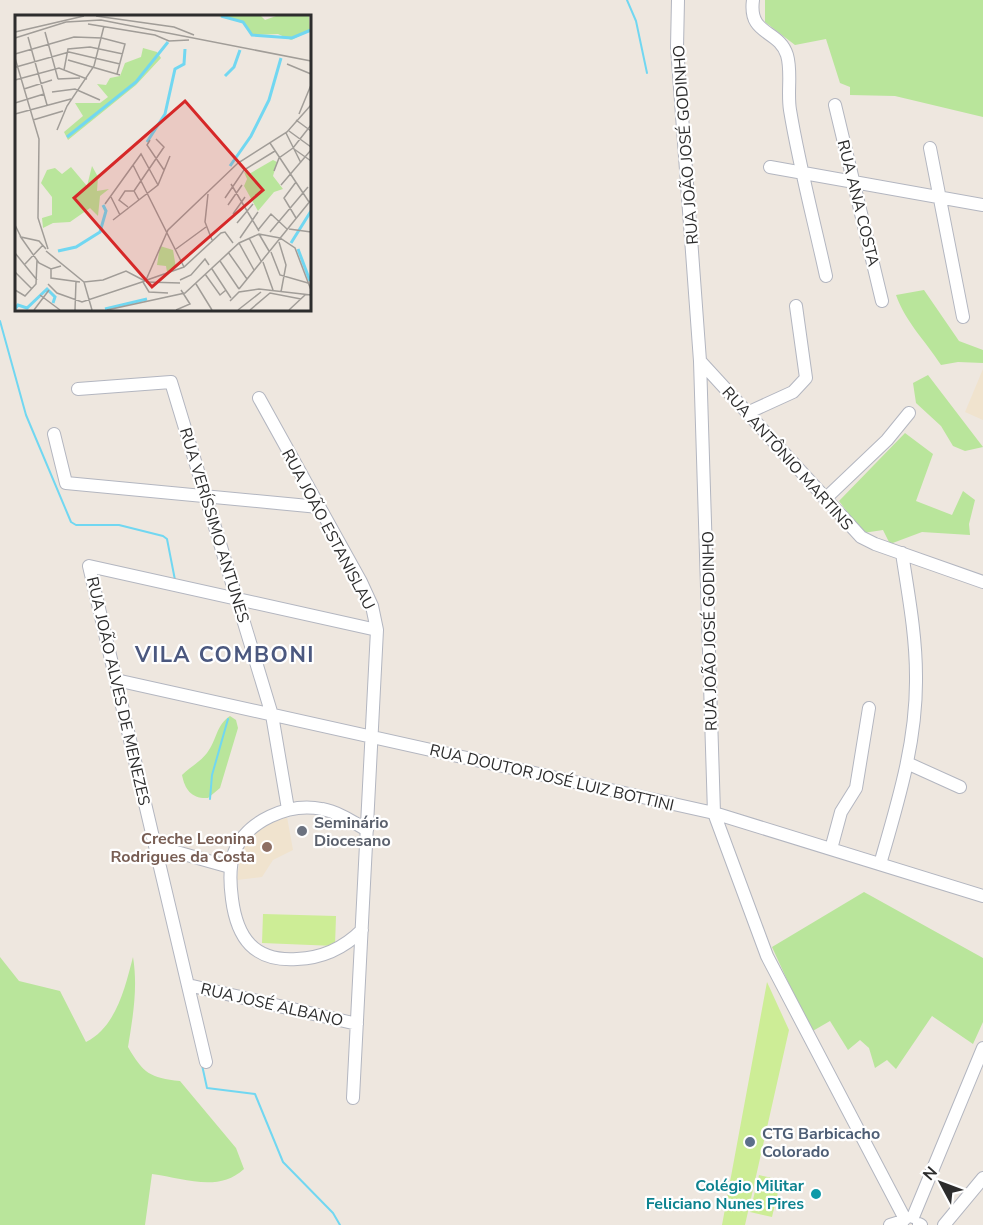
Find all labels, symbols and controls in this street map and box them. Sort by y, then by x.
inset map [15,15,310,310]
street label: RUA JOÃO JOSÉ GODINHO [668,44,704,245]
street label: RUA ANA COSTA [832,138,884,269]
street label: RUA ANTÔNIO MARTINS [717,382,858,535]
street label: RUA VERÍSSIMO ANTUNES [174,425,254,626]
street label: RUA JOÃO ESTANISLAU [276,445,380,614]
street label: RUA JOÃO JOSÉ GODINHO [697,531,723,731]
street label: RUA JOÃO ALVES DE MENEZES [81,575,155,808]
district label: VILA COMBONI [134,640,315,670]
street label: RUA DOUTOR JOSÉ LUIZ BOTTINI [428,739,676,817]
place label: Seminário Diocesano [314,812,391,852]
marker: Seminário Diocesano [295,824,309,838]
place label: Creche Leonina Rodrigues da Costa [111,828,255,868]
marker: Creche Leonina Rodrigues da Costa [260,840,274,854]
street label: RUA JOSÉ ALBANO [198,978,345,1032]
place label: CTG Barbicacho Colorado [762,1123,880,1163]
marker: CTG Barbicacho Colorado [743,1135,757,1149]
north arrow [911,1153,971,1213]
text: N [918,1162,943,1186]
place label: Colégio Militar Feliciano Nunes Pires [646,1175,805,1215]
marker: Colégio Militar Feliciano Nunes Pires [809,1187,823,1201]

